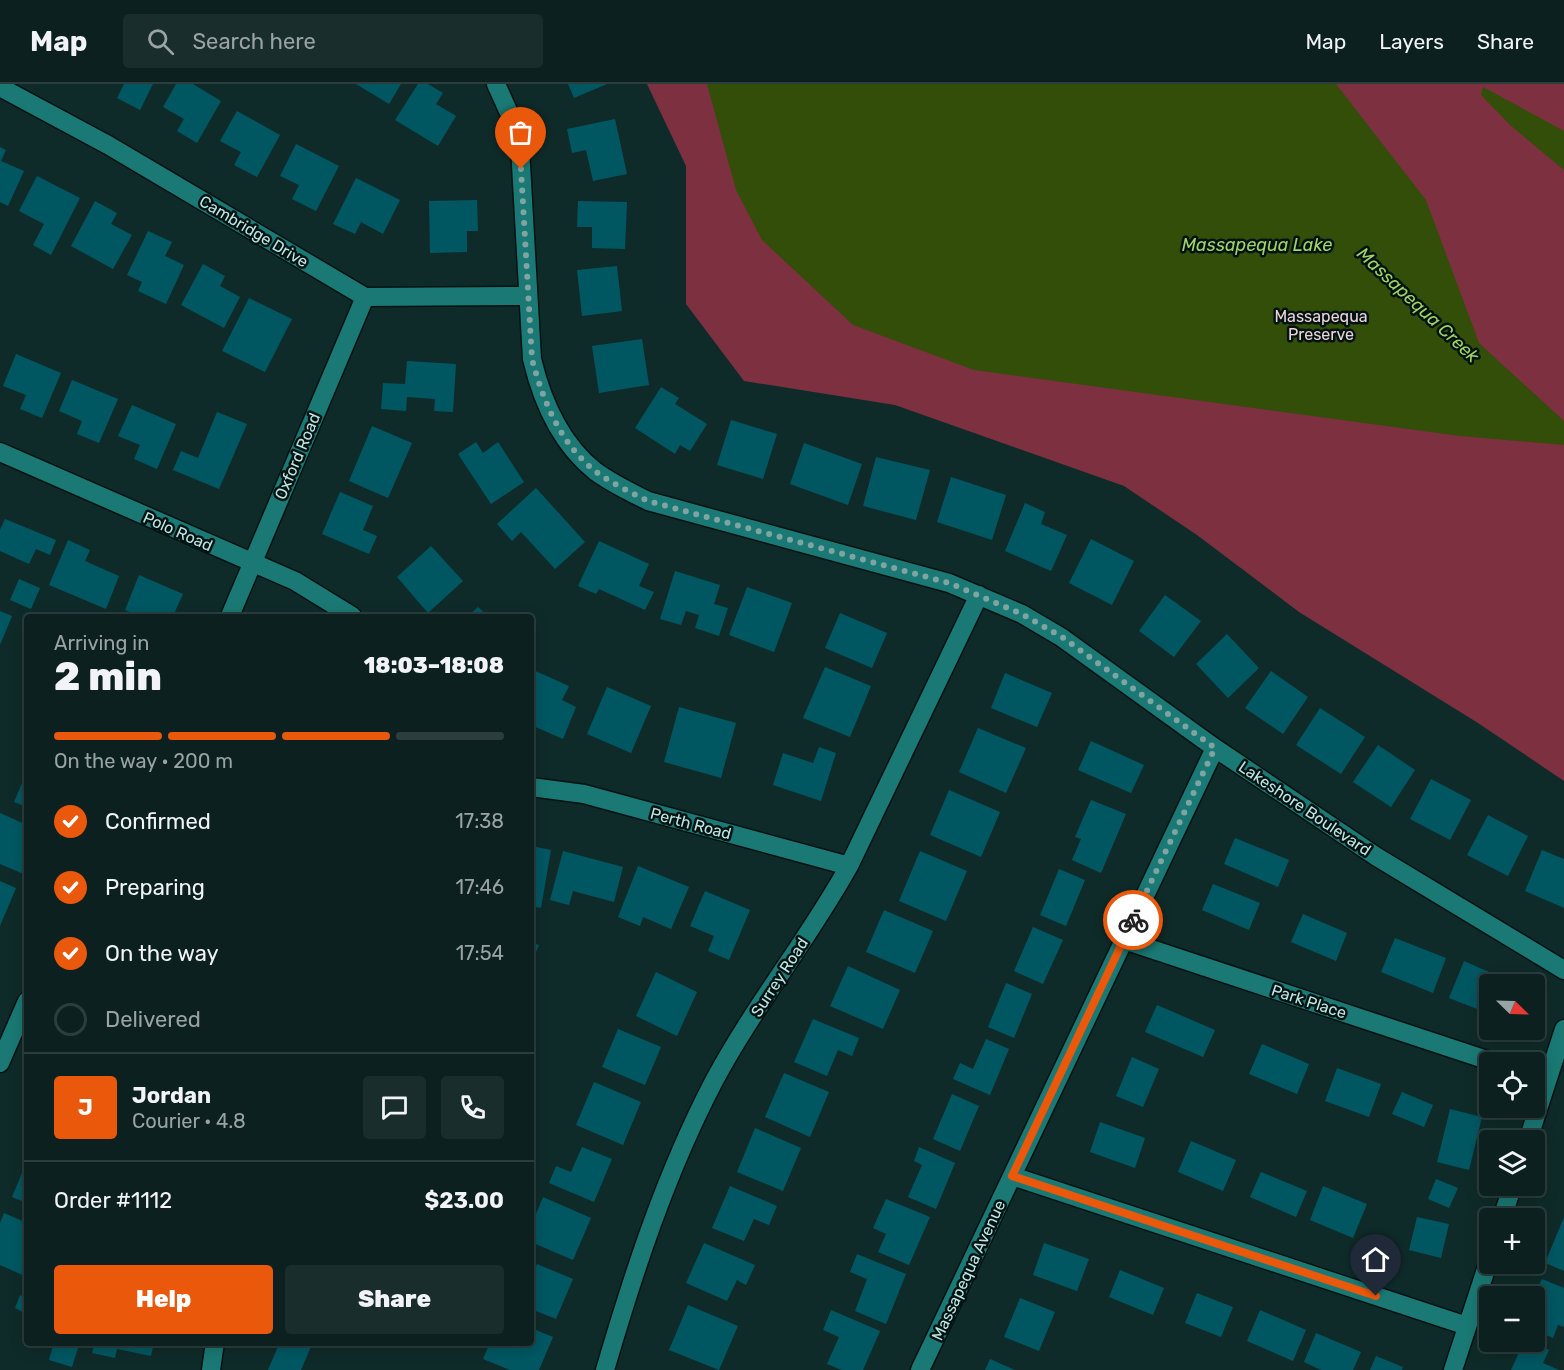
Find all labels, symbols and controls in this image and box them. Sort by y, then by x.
search box [123,14,543,68]
text: Map [30,25,87,58]
icon: search [144,25,177,58]
text: Search here [192,28,316,55]
text: Map [1305,29,1346,54]
text: Layers [1379,29,1444,54]
text: Share [1477,29,1534,54]
pin [495,107,546,169]
icon: bag [504,116,537,149]
street label: Cambridge Drive [196,191,312,271]
water label: Massapequa Lake [1182,234,1332,256]
water label: Massapequa Creek [1352,243,1484,368]
park label: Massapequa Preserve [1274,307,1368,344]
street label: Oxford Road [271,410,324,502]
street label: Polo Road [140,508,216,555]
text: Arriving in [54,631,149,655]
text: 18:03–18:08 [364,652,504,679]
text: 2 min [54,654,162,700]
text: On the way · 200 m [54,749,233,773]
street label: Lakeshore Boulevard [1235,757,1374,860]
street label: Perth Road [648,804,733,843]
icon: check [54,805,87,838]
text: Confirmed [105,808,211,835]
text: 17:38 [455,809,504,833]
icon: check [54,871,87,904]
text: Preparing [105,874,205,901]
text: 17:46 [456,875,504,899]
courier [1103,890,1163,950]
icon: bike [1117,904,1150,937]
street label: Surrey Road [747,934,812,1020]
icon: check [54,937,87,970]
text: On the way [105,940,219,967]
text: 17:54 [456,941,504,965]
north arrow [1479,974,1545,1040]
map controls [1479,974,1545,1352]
street label: Park Place [1269,980,1349,1023]
text: Delivered [105,1006,201,1033]
button: locate [1479,1052,1545,1118]
button: chat [363,1076,426,1139]
button: phone [441,1076,504,1139]
text: Jordan [132,1082,211,1109]
text: J [78,1094,93,1121]
text: Courier · 4.8 [132,1109,246,1133]
button: layers [1479,1130,1545,1196]
text: Order #1112 [54,1187,172,1214]
text: $23.00 [424,1187,504,1214]
street label: Massapequa Avenue [928,1197,1009,1343]
button: + [1479,1208,1545,1274]
pin [1350,1234,1401,1296]
icon: home [1359,1243,1392,1276]
button: Help [54,1265,273,1334]
button: Share [285,1265,504,1334]
button: − [1479,1286,1545,1352]

